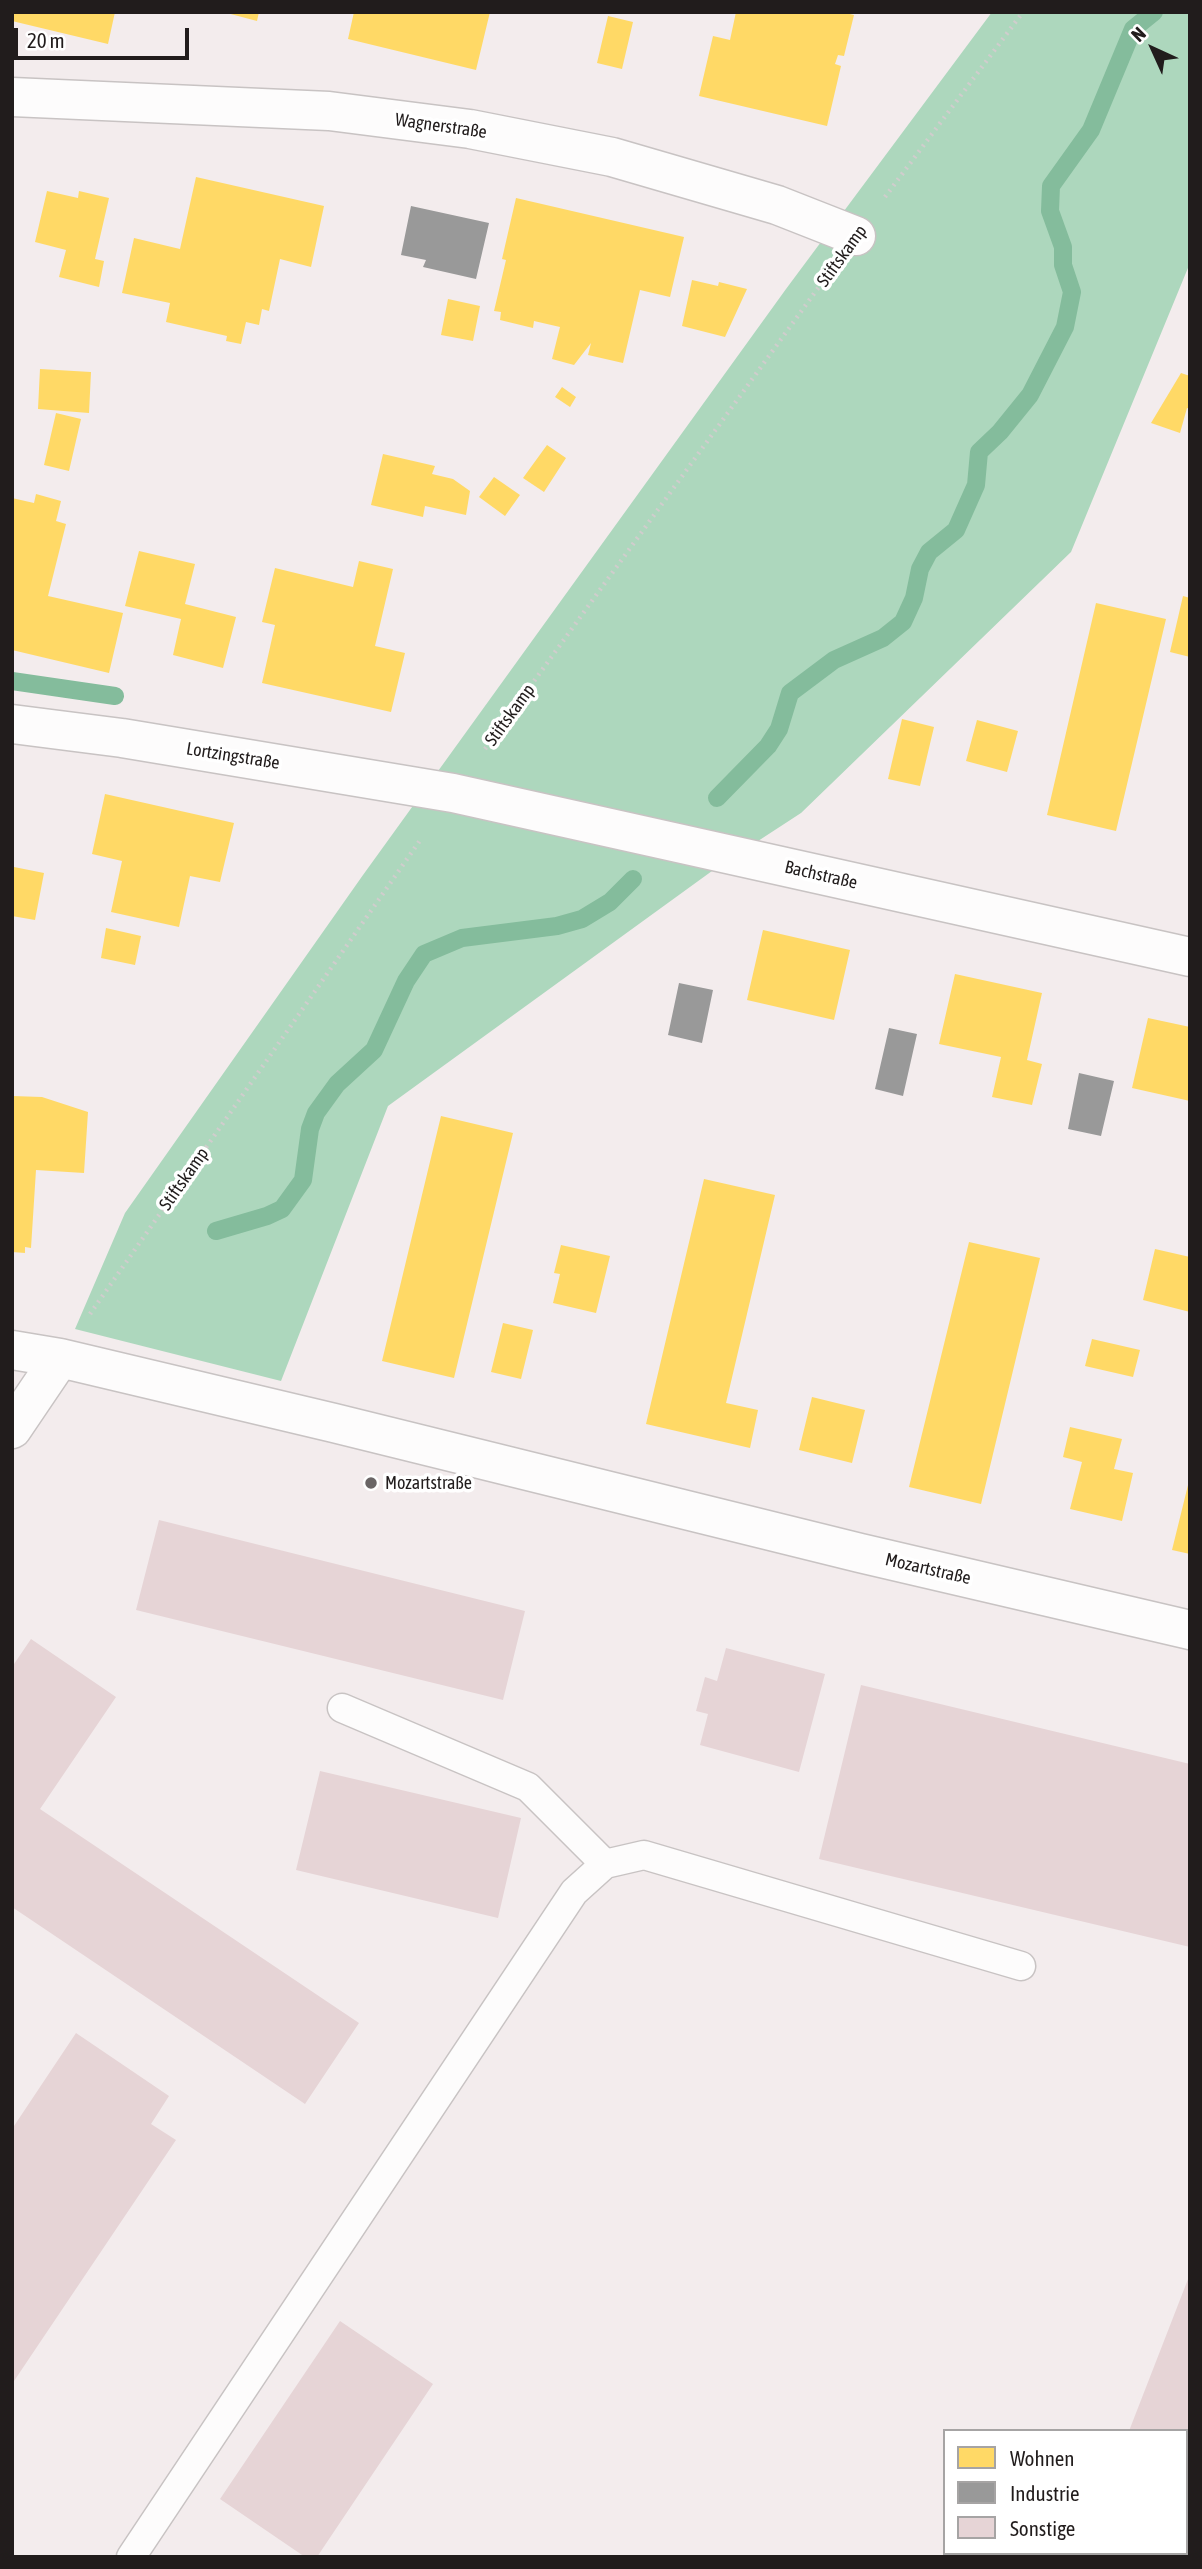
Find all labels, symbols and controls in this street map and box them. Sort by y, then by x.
scale bar [18,14,192,58]
north arrow [1118,14,1188,84]
text: N [1126,22,1150,46]
text: 20 m [27,28,65,52]
street label: Wagnerstraße [394,109,488,143]
street label: Stiftskamp [812,221,872,291]
street label: Stiftskamp [480,680,540,750]
street label: Lortzingstraße [185,738,281,774]
street label: Bachstraße [783,856,859,894]
street label: Stiftskamp [155,1144,213,1214]
place label: Mozartstraße [385,1472,472,1494]
marker: Mozartstraße [363,1475,379,1491]
street label: Mozartstraße [883,1549,973,1589]
legend [943,2429,1188,2555]
text: Wohnen [1010,2446,1075,2470]
text: Industrie [1010,2481,1080,2505]
text: Sonstige [1010,2516,1075,2540]

